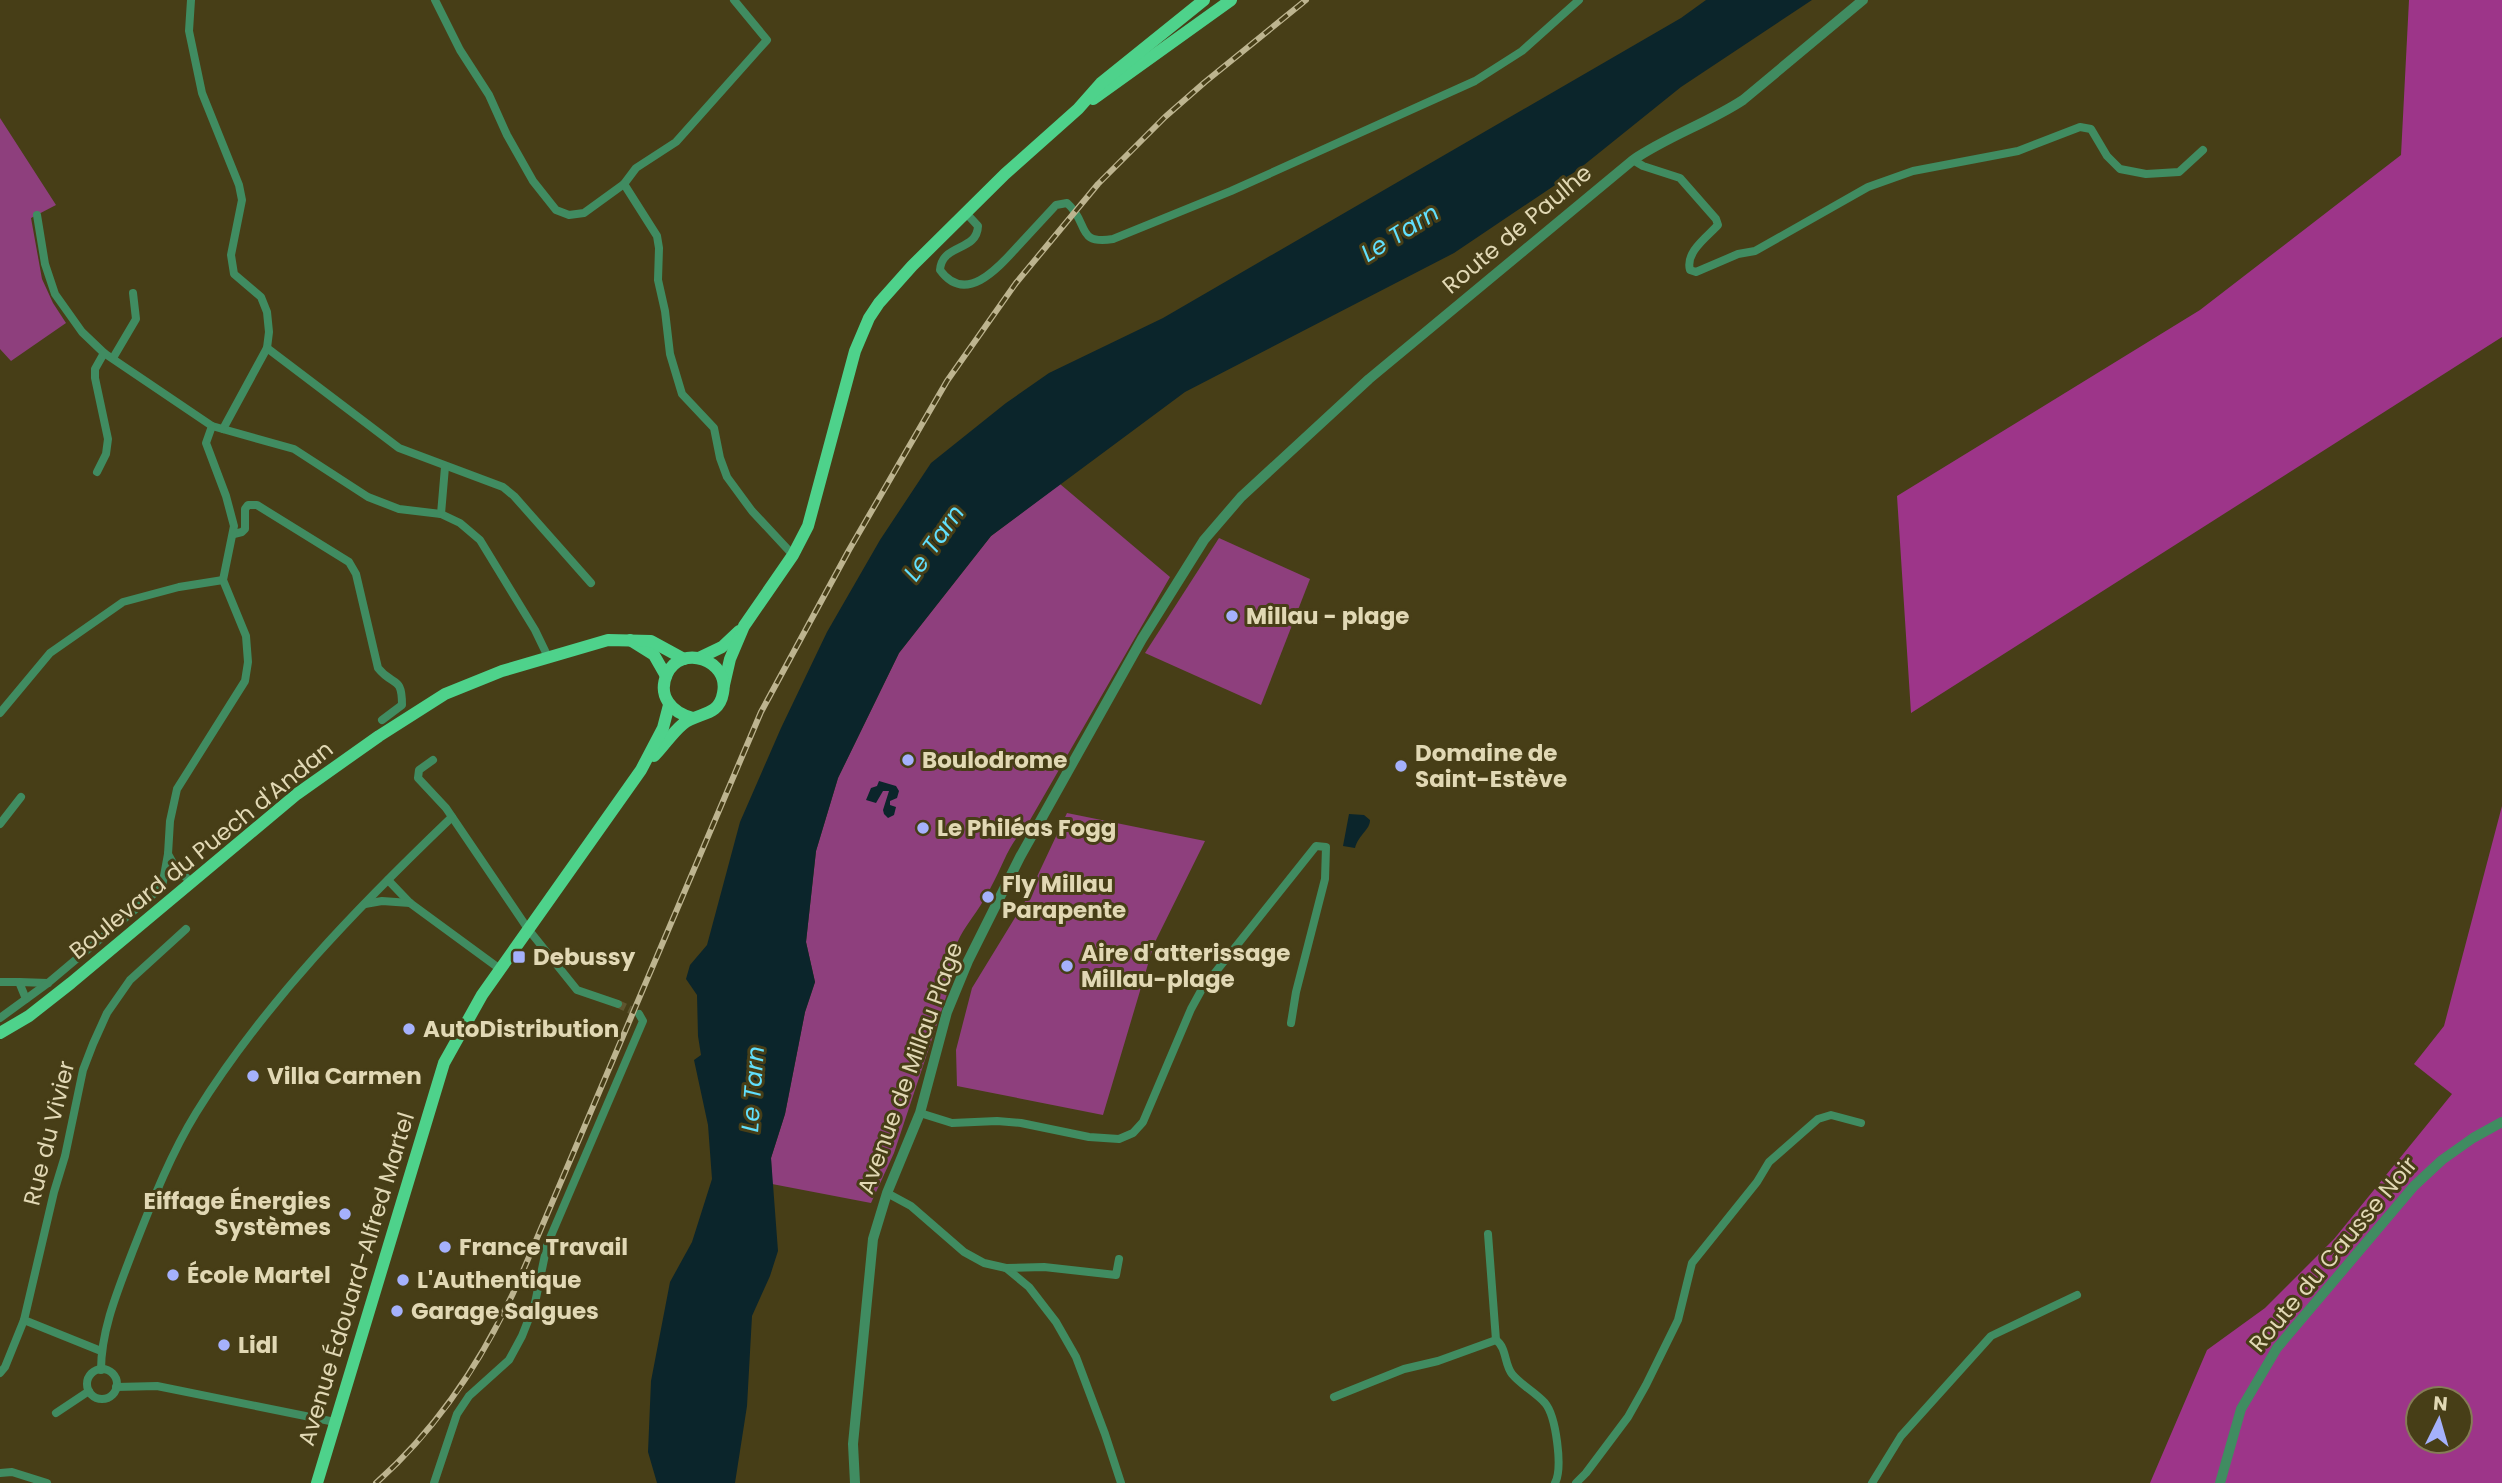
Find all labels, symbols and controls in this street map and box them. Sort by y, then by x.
street label: Route de Paulhe [1435,157,1599,301]
water label: Le Tarn [1355,196,1445,269]
water label: Le Tarn [895,498,972,587]
place label: Millau - plage [1246,600,1409,632]
marker: Millau - plage [1224,608,1240,624]
street label: Boulevard du Puech d'Andan [62,733,340,967]
place label: Domaine de Saint-Estève [1415,737,1567,795]
place label: Boulodrome [922,744,1067,776]
marker: Boulodrome [900,752,916,768]
marker: Domaine de Saint-Estève [1393,758,1409,774]
place label: Le Philéas Fogg [937,812,1116,844]
marker: Le Philéas Fogg [915,820,931,836]
place label: Fly Millau Parapente [1002,868,1126,926]
marker: Fly Millau Parapente [980,889,996,905]
place label: Aire d'atterissage Millau-plage [1081,937,1290,995]
street label: Avenue de Millau Plage [849,938,971,1198]
place label: Debussy [533,941,636,973]
marker: Debussy [511,949,527,965]
marker: Aire d'atterissage Millau-plage [1059,958,1075,974]
place label: AutoDistribution [423,1013,619,1045]
marker: AutoDistribution [401,1021,417,1037]
water label: Le Tarn [733,1045,772,1133]
street label: Rue du Vivier [16,1057,82,1209]
place label: Villa Carmen [267,1060,422,1092]
marker: Villa Carmen [245,1068,261,1084]
street label: Avenue Édouard-Alfred Martel [290,1108,422,1450]
street label: Route du Causse Noir [2242,1149,2424,1359]
place label: Eiffage Énergies Systèmes [144,1185,331,1243]
marker: Eiffage Énergies Systèmes [337,1206,353,1222]
place label: France Travail [459,1231,628,1263]
marker: France Travail [437,1239,453,1255]
place label: École Martel [187,1259,331,1291]
place label: L'Authentique [417,1264,581,1296]
marker: École Martel [165,1267,181,1283]
marker: L'Authentique [395,1272,411,1288]
place label: Garage Salgues [411,1295,599,1327]
marker: Garage Salgues [389,1303,405,1319]
place label: Lidl [238,1329,278,1361]
marker: Lidl [216,1337,232,1353]
north arrow [2404,1385,2474,1455]
text: N [2432,1389,2449,1418]

